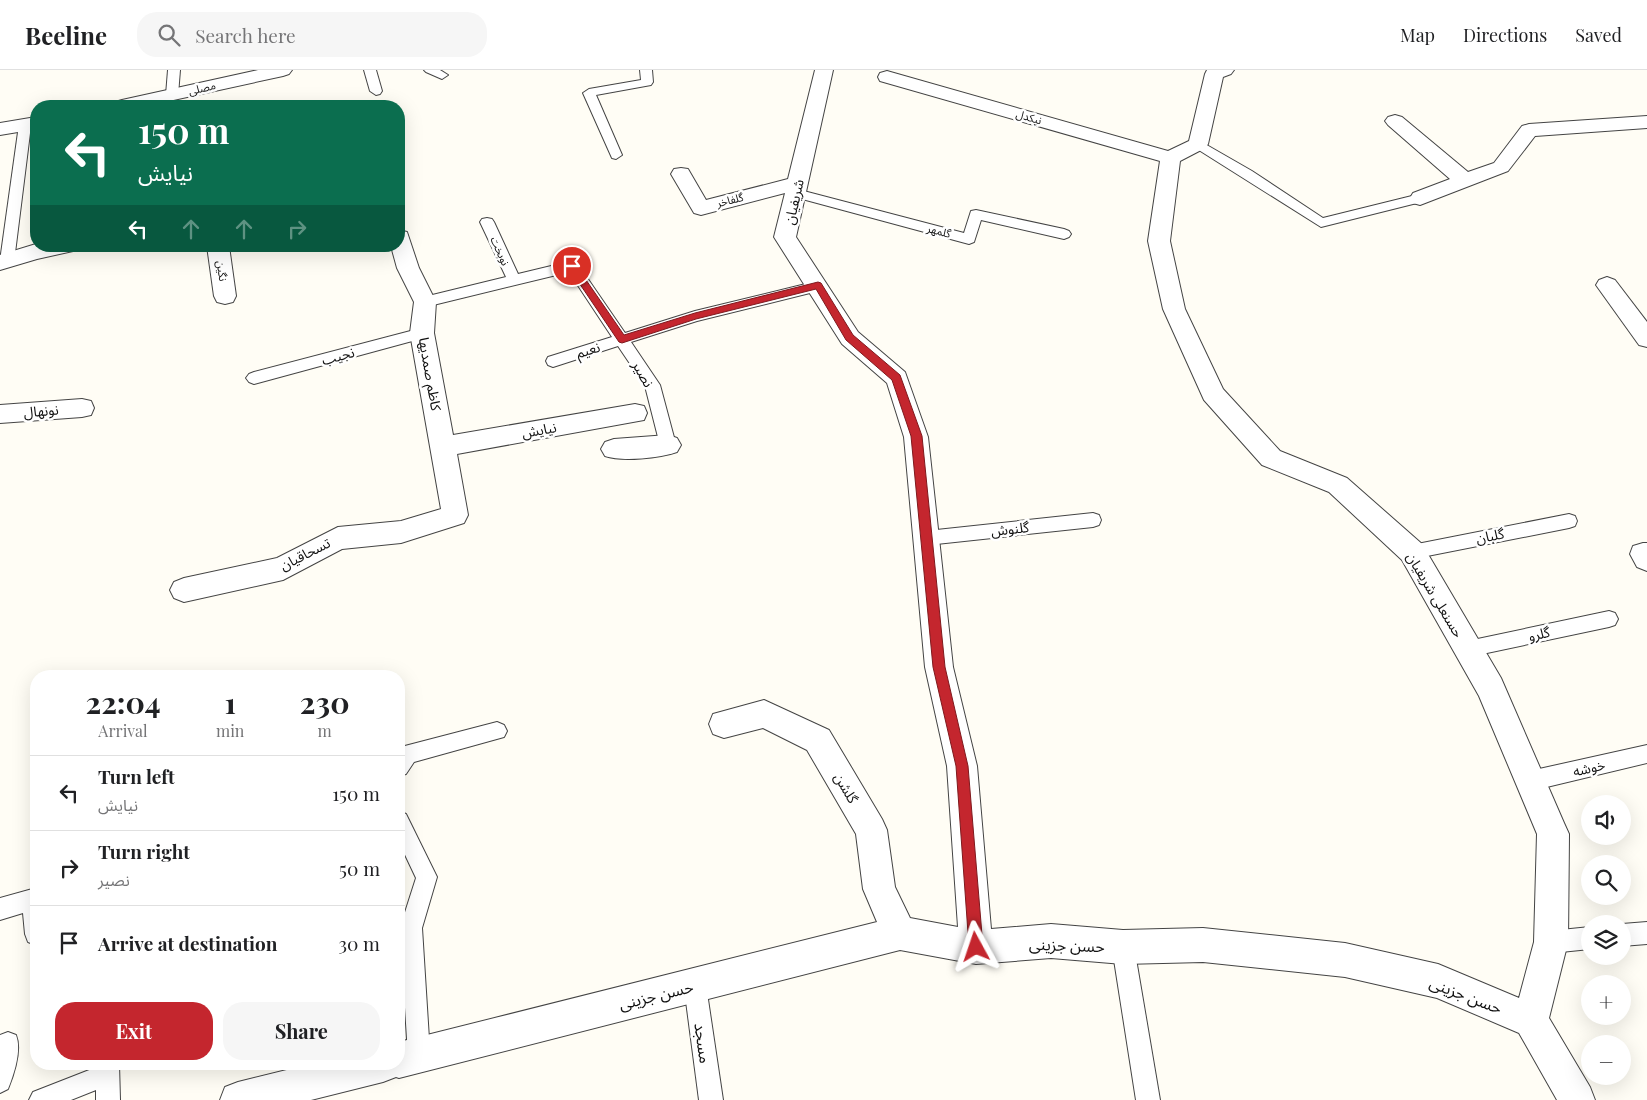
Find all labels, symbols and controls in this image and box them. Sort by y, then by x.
search box [137,12,487,57]
text: Beeline [25,19,107,51]
icon: search [155,21,183,49]
text: Search here [195,22,296,48]
text: Map [1400,23,1435,47]
text: Directions [1463,23,1547,47]
text: Saved [1575,23,1622,47]
street label: مصلی [187,77,217,98]
text: 150 m [138,106,229,153]
street label: نیکدل [1014,106,1044,127]
icon: left [55,120,120,185]
text: نیایش [138,157,193,187]
street label: شریفیان [779,177,808,226]
street label: گلفاخر [714,189,745,210]
icon: left [124,215,152,243]
icon: ahead [177,215,205,243]
icon: ahead [230,215,258,243]
icon: right [283,215,311,243]
street label: گلمهر [925,220,953,241]
street label: نوبخت [487,234,513,268]
pin [551,245,593,287]
icon: arrive [558,252,586,280]
street label: نگین [214,260,231,282]
street label: کاظم صمدیها [413,336,446,413]
street label: نعیم [573,337,603,364]
street label: نجیب [319,342,357,369]
street label: نصیر [628,356,659,391]
street label: نونهال [23,399,59,421]
street label: نیایش [520,417,558,442]
street label: گلنوش [990,517,1030,540]
street label: گلبان [1474,523,1506,548]
street label: تسحاقیان [276,533,333,574]
street label: حسنعلی شریفیان [1402,549,1468,641]
street label: گلرو [1526,622,1552,645]
text: 22:04 [85,682,160,722]
text: 1 [224,682,236,722]
text: 230 [300,682,350,722]
text: Arrival [98,720,148,741]
text: min [216,720,244,741]
text: m [318,720,332,741]
street label: خوشه [1571,755,1607,780]
text: Turn left [98,763,175,789]
street label: گلشن [830,769,863,807]
icon: left [55,779,83,807]
text: 150 m [332,780,380,806]
text: نیایش [98,794,138,815]
map controls [1581,795,1631,1085]
button: sound [1581,795,1631,845]
text: Turn right [98,838,190,864]
icon: right [55,854,83,882]
text: 50 m [339,855,380,881]
button: search [1581,855,1631,905]
text: نصیر [98,869,130,890]
button: layers [1581,915,1631,965]
position arrow [949,920,1001,972]
icon: arrive [55,929,83,957]
text: Arrive at destination [98,930,278,956]
text: 30 m [338,930,380,956]
street label: حسن جزینی [1029,933,1105,956]
street label: حسن جزینی [1427,971,1505,1018]
street label: حسن جزینی [616,975,695,1014]
button: + [1581,975,1631,1025]
button: Exit [55,1002,213,1060]
button: Share [223,1002,380,1060]
street label: مسجد [690,1021,717,1065]
button: − [1581,1035,1631,1085]

